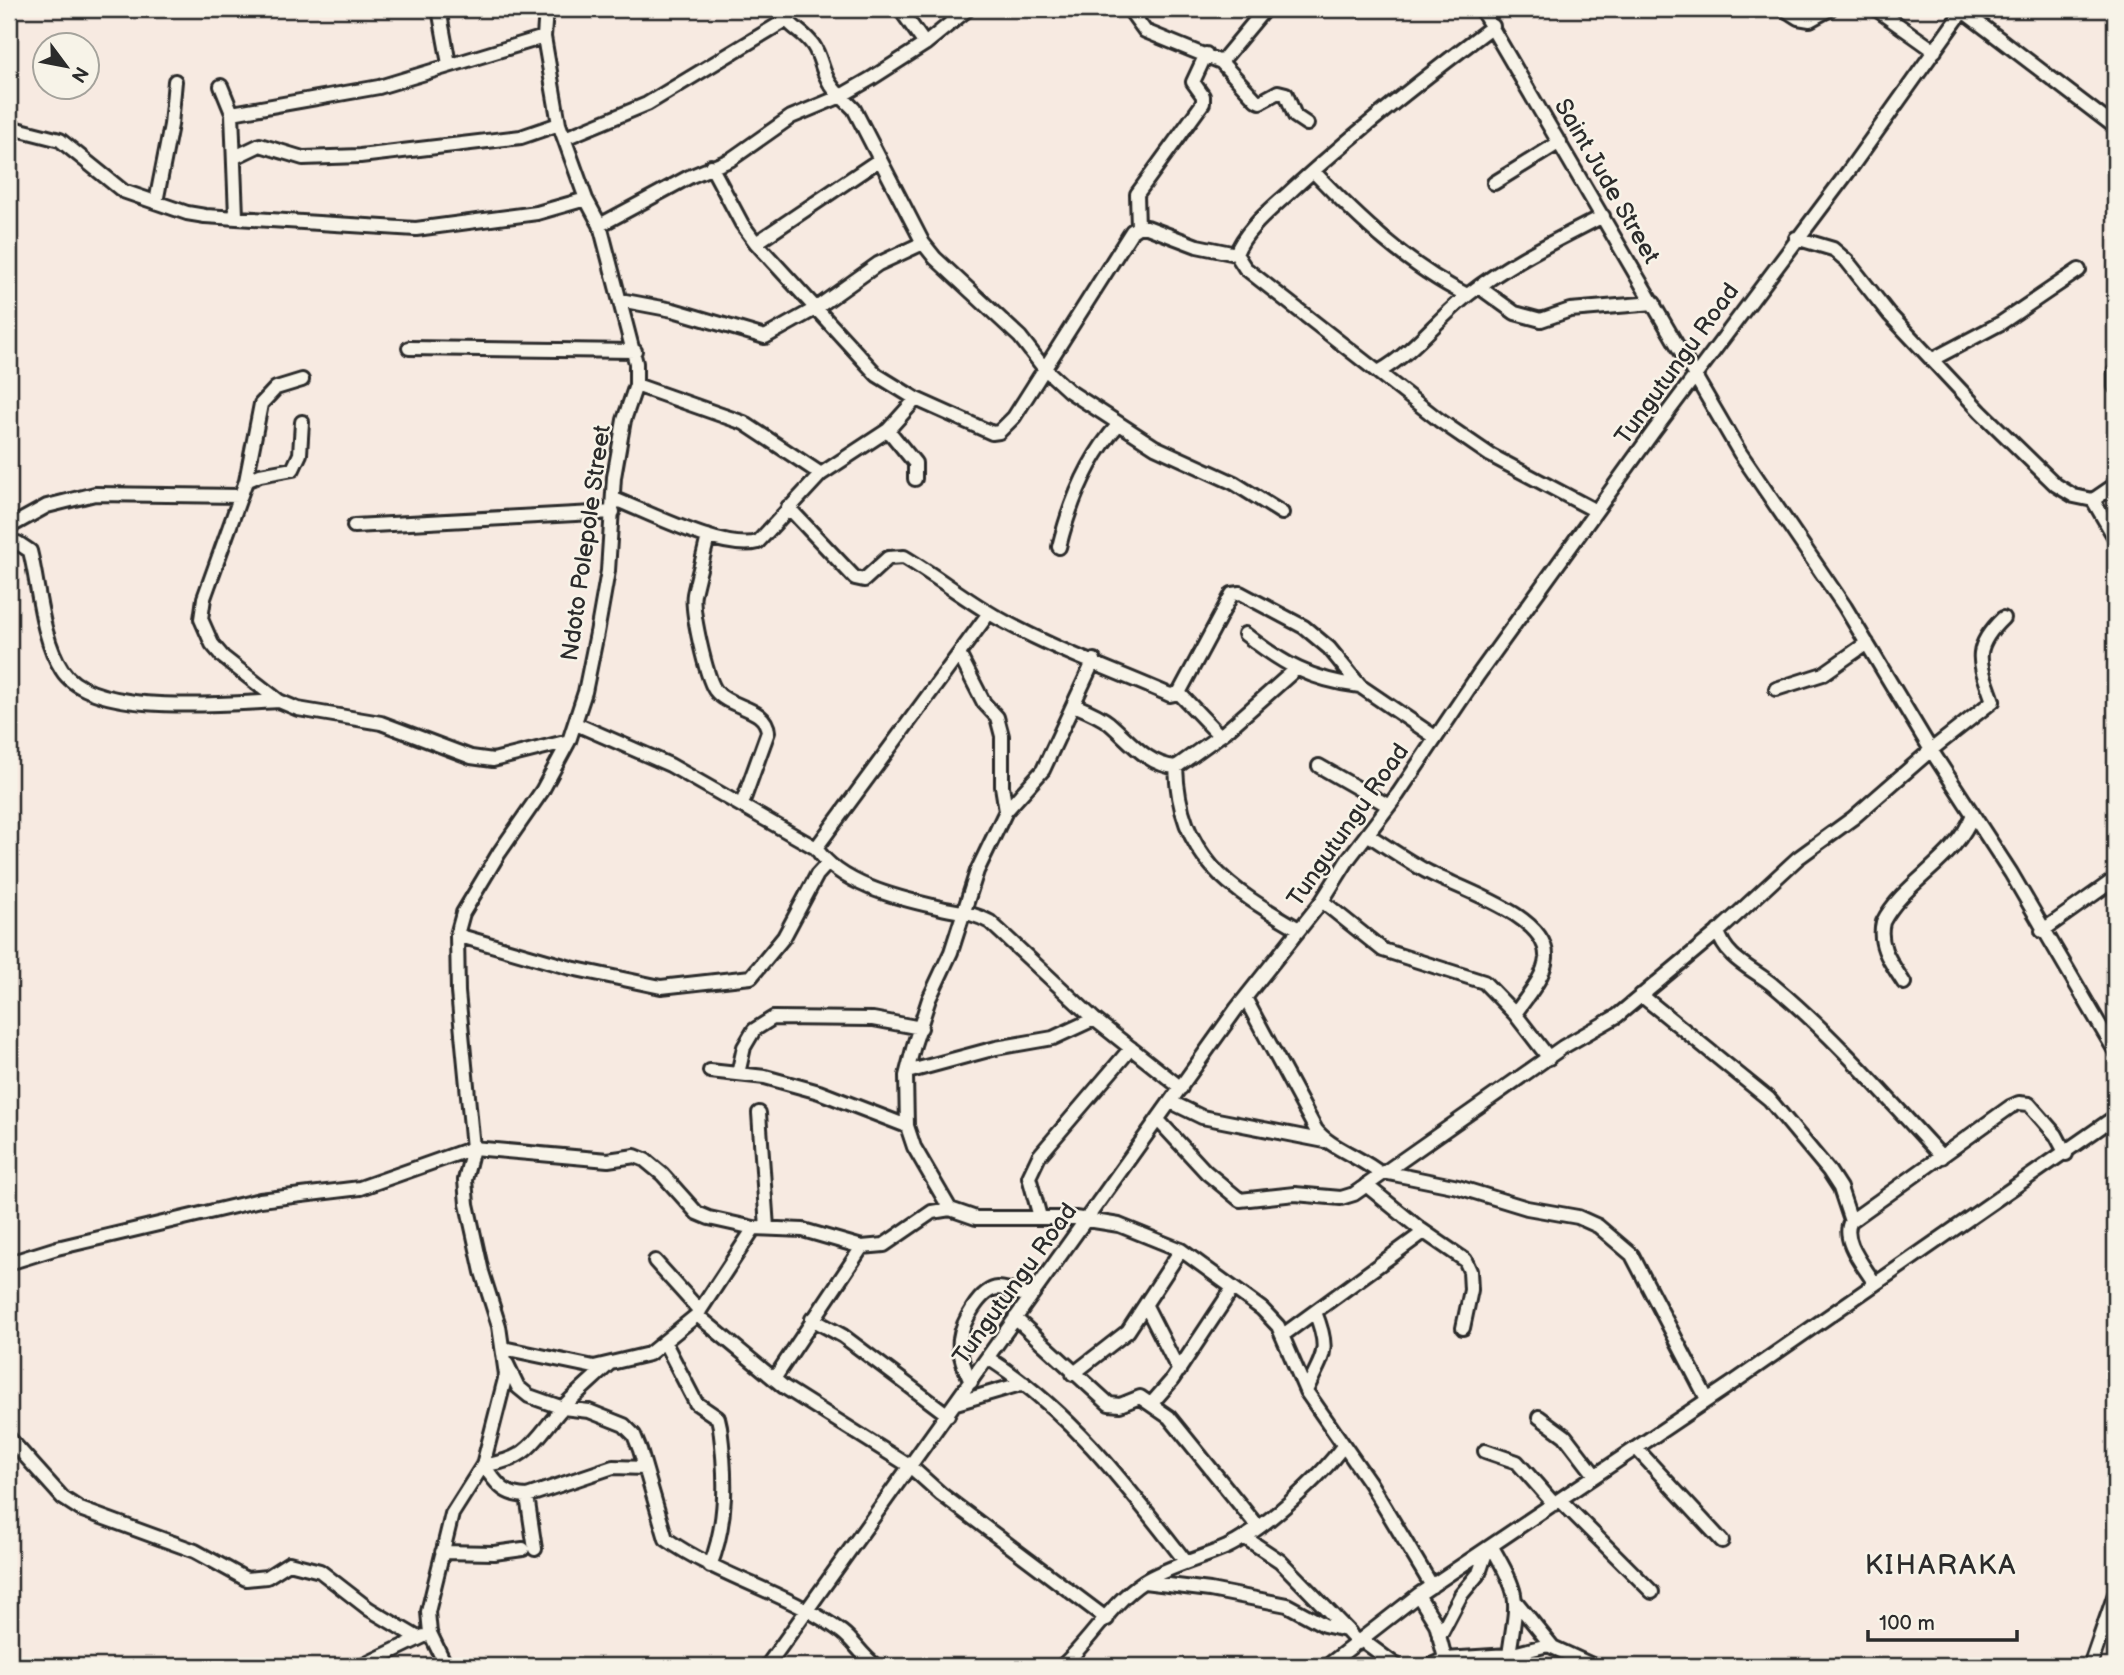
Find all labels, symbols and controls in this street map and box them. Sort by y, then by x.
north arrow [32,32,102,102]
text: N [66,62,93,86]
street label: Saint Jude Street [1548,93,1666,269]
street label: Tungutungu Road [1609,278,1745,450]
street label: Ndoto Polepole Street [555,423,617,663]
street label: Tungutungu Road [1281,738,1415,912]
street label: Tungutungu Road [947,1198,1083,1370]
district label: KIHARAKA [1865,1549,2017,1582]
scale bar [1868,1598,2017,1642]
text: 100 m [1879,1611,1935,1636]

